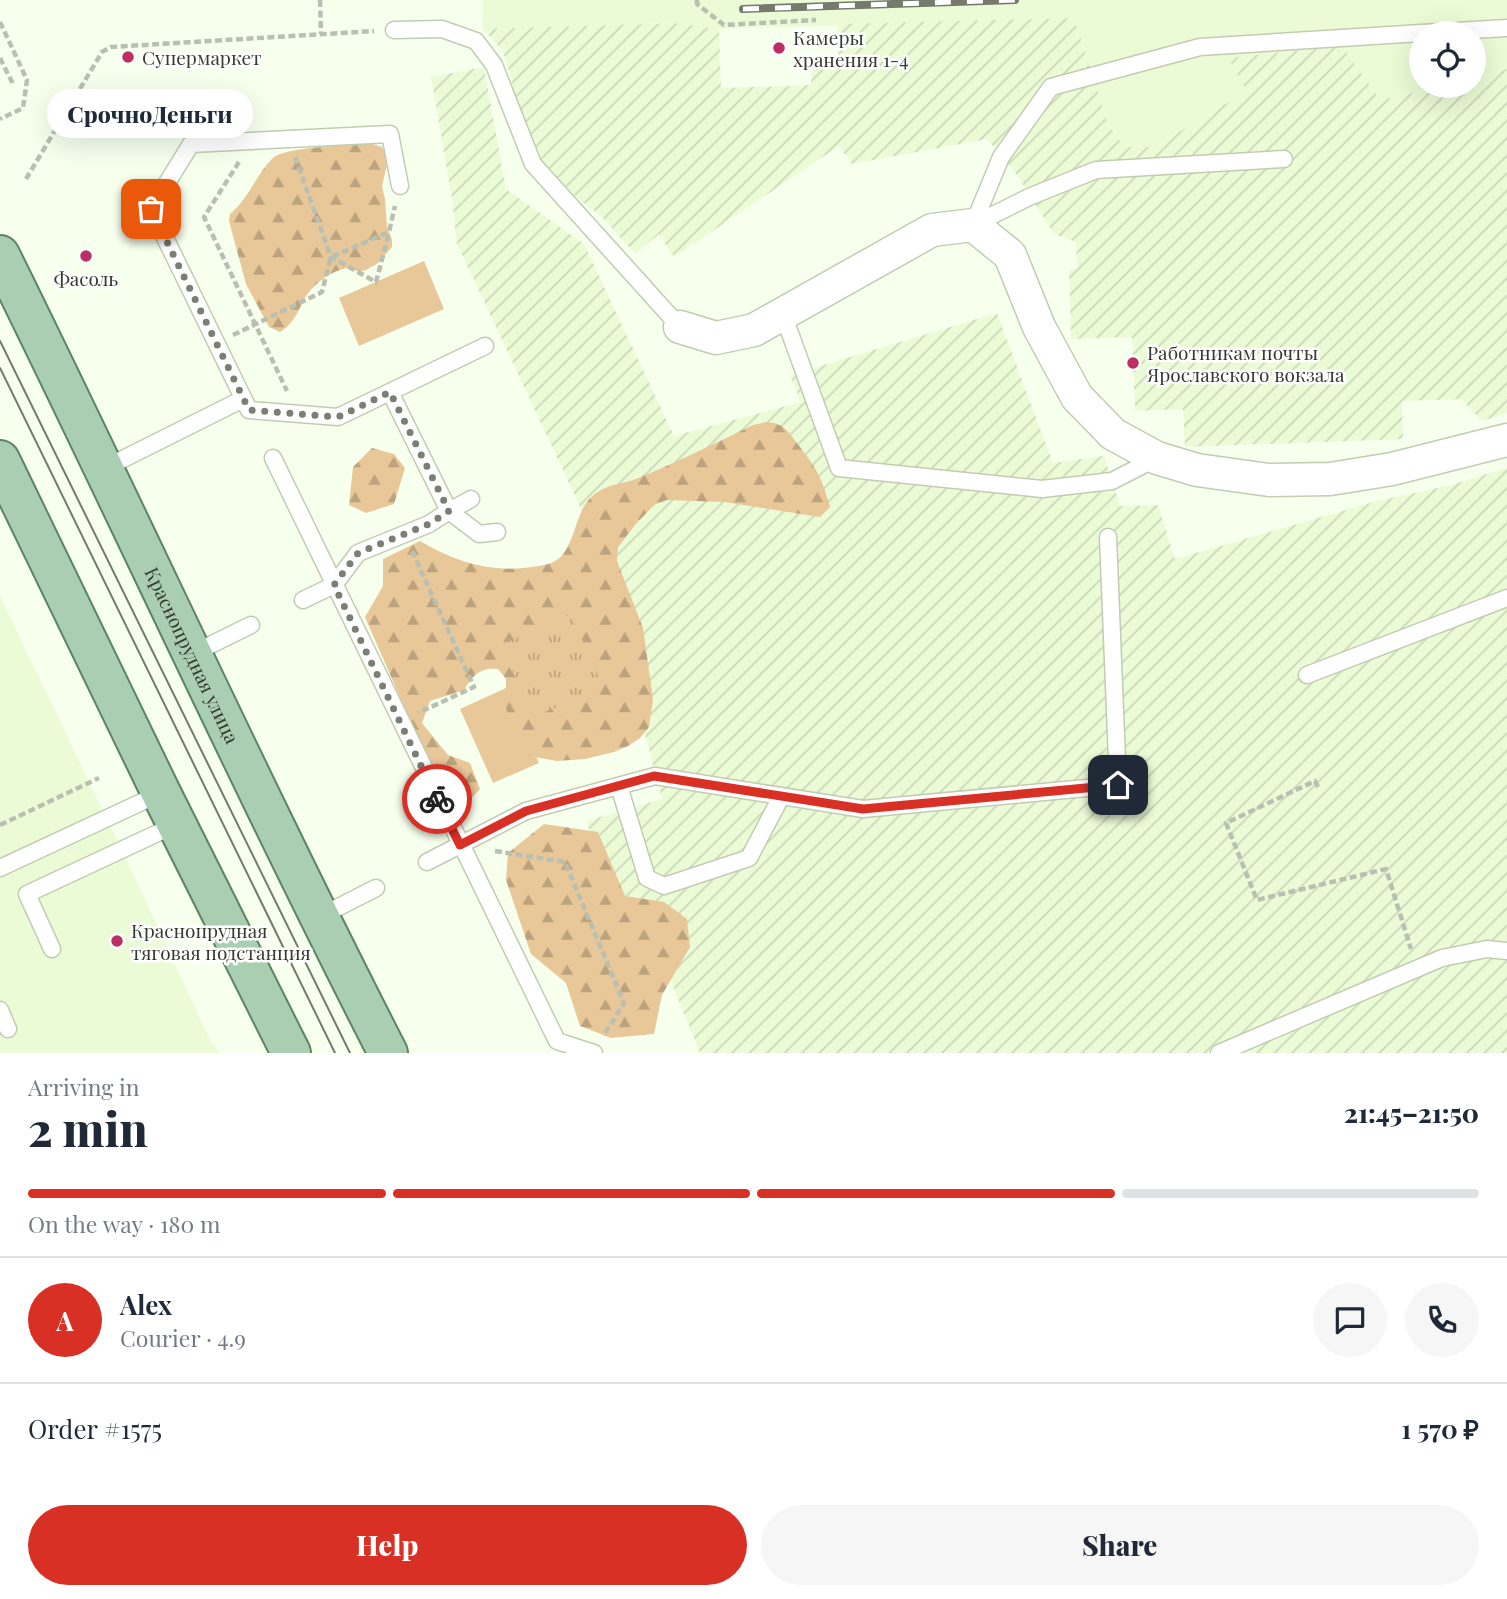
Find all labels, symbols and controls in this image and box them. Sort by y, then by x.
map controls [1409,21,1486,98]
button: locate [1409,21,1486,98]
place label: Камеры хранения 1-4 [793,24,909,72]
marker: Камеры хранения 1-4 [771,40,787,56]
place label: Супермаркет [142,44,262,70]
marker: Супермаркет [120,49,136,65]
callout: СрочноДеньги [48,90,254,139]
text: СрочноДеньги [67,98,233,129]
pin [121,179,181,239]
icon: bag [132,190,170,228]
marker: Фасоль [78,248,94,264]
place label: Фасоль [54,265,118,291]
place label: Работникам почты Ярославского вокзала [1146,339,1345,387]
marker: Работникам почты Ярославского вокзала [1125,355,1141,371]
street label: Краснопрудная улица [139,563,246,748]
pin [1088,755,1148,815]
courier [402,764,472,834]
icon: home [1099,766,1137,804]
icon: bike [418,780,456,818]
place label: Краснопрудная тяговая подстанция [131,917,311,965]
marker: Краснопрудная тяговая подстанция [109,933,125,949]
text: Arriving in [28,1071,140,1102]
text: 21:45–21:50 [1344,1095,1479,1130]
text: 2 min [28,1097,148,1159]
text: On the way · 180 m [28,1208,220,1239]
button: chat [1313,1283,1387,1357]
button: phone [1405,1283,1479,1357]
text: Alex [120,1287,172,1322]
text: A [56,1303,74,1338]
text: Courier · 4.9 [120,1322,246,1353]
text: Order #1575 [28,1411,162,1446]
text: 1 570 ₽ [1401,1411,1479,1446]
button: Help [28,1505,747,1585]
button: Share [761,1505,1479,1585]

